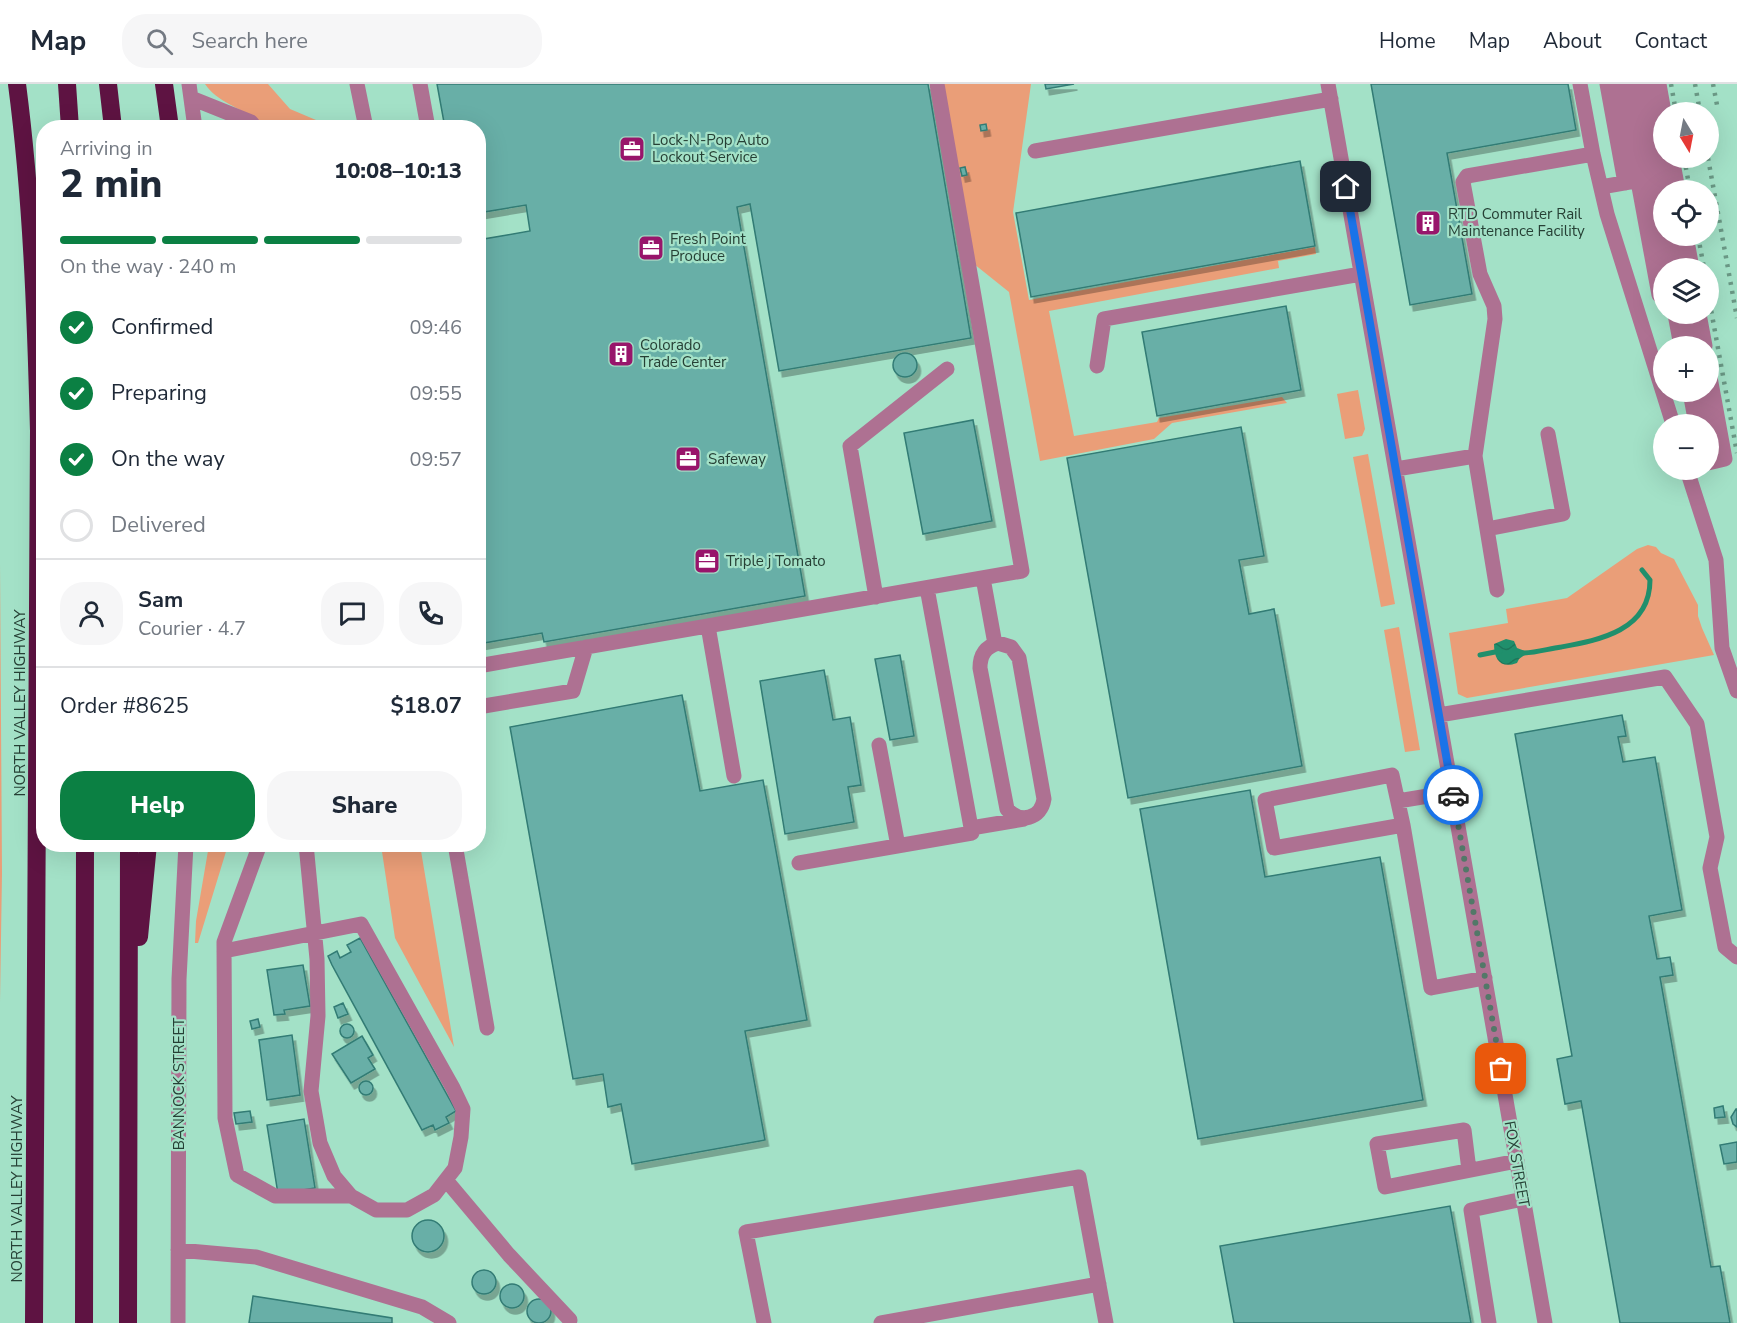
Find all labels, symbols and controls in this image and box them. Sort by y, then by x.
search box [122,14,542,68]
text: Map [30,22,86,60]
icon: search [143,25,176,58]
text: Search here [191,26,308,56]
text: Home [1379,27,1436,55]
text: Map [1469,27,1510,55]
text: About [1543,27,1601,55]
text: Contact [1634,27,1707,55]
north arrow [1653,102,1719,168]
map controls [1653,102,1719,480]
place label: Lock-N-Pop Auto Lockout Service [652,130,769,167]
office icon: Lock-N-Pop Auto Lockout Service [617,134,647,164]
text: Arriving in [60,135,153,162]
text: 10:08–10:13 [334,156,462,186]
text: 2 min [60,158,163,211]
pin [1320,161,1371,212]
icon: home [1329,170,1362,203]
button: locate [1653,180,1719,246]
place label: RTD Commuter Rail Maintenance Facility [1448,204,1585,241]
building icon: RTD Commuter Rail Maintenance Facility [1413,208,1443,238]
place label: Fresh Point Produce [670,229,746,266]
office icon: Fresh Point Produce [636,233,666,263]
text: On the way · 240 m [60,253,236,280]
button: layers [1653,258,1719,324]
icon: check [60,311,93,344]
text: Confirmed [111,312,213,342]
text: 09:46 [409,314,462,341]
place label: Colorado Trade Center [640,335,727,372]
button: + [1653,336,1719,402]
building icon: Colorado Trade Center [606,339,636,369]
icon: check [60,377,93,410]
text: Preparing [111,378,207,408]
text: 09:55 [409,380,462,407]
button: − [1653,414,1719,480]
icon: check [60,443,93,476]
text: On the way [111,444,225,474]
office icon: Safeway [673,444,703,474]
text: 09:57 [409,446,462,473]
place label: Safeway [708,449,766,469]
text: Delivered [111,510,206,540]
office icon: Triple j Tomato [692,546,722,576]
place label: Triple j Tomato [726,551,826,571]
button: person [60,582,123,645]
button: chat [321,582,384,645]
button: phone [399,582,462,645]
text: Sam [138,585,183,615]
street label: NORTH VALLEY HIGHWAY [10,608,30,796]
text: Courier · 4.7 [138,615,246,642]
text: Order #8625 [60,691,189,721]
text: $18.07 [391,691,462,721]
courier [1423,765,1483,825]
button: Help [60,771,255,840]
button: Share [267,771,462,840]
icon: car [1437,779,1470,812]
street label: BANNOCK STREET [169,1018,189,1150]
pin [1475,1043,1526,1094]
icon: bag [1484,1052,1517,1085]
street label: NORTH VALLEY HIGHWAY [7,1094,27,1282]
street label: FOX STREET [1500,1119,1534,1209]

